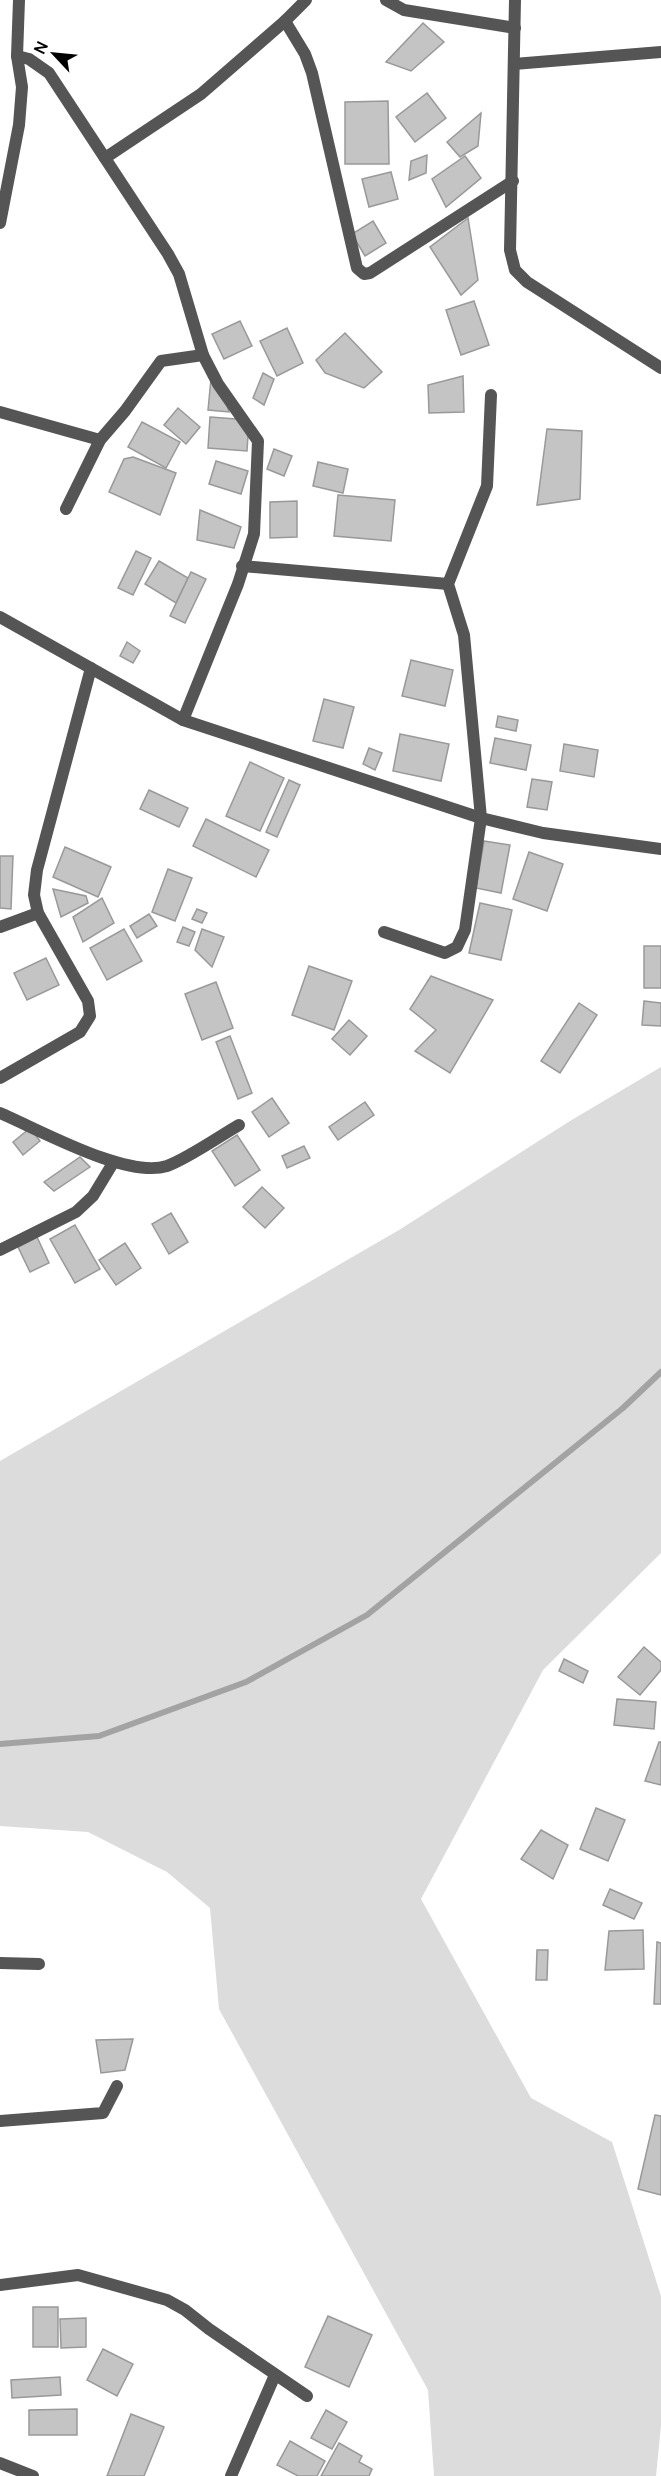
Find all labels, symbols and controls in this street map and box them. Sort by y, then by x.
north arrow [24,24,84,84]
text: N [28,37,53,57]

